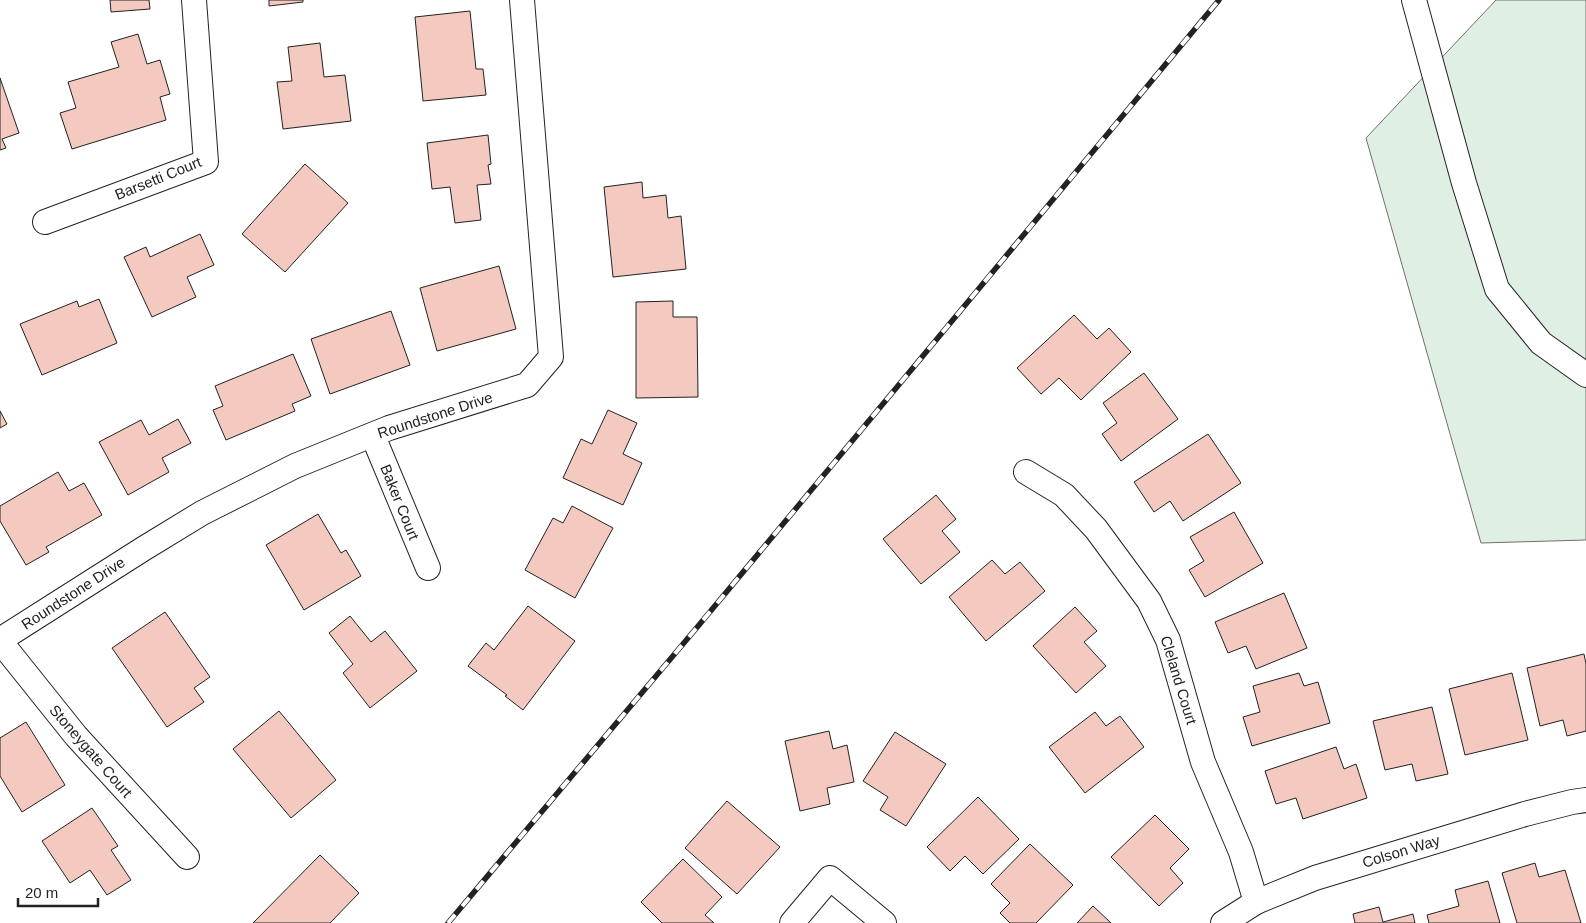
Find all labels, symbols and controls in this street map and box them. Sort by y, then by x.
street label: Barsetti Court [112,153,204,203]
street label: Roundstone Drive [375,388,495,442]
street label: Baker Court [377,462,423,543]
street label: Roundstone Drive [18,553,128,633]
street label: Cleland Court [1157,634,1201,727]
street label: Stoneygate Court [46,701,136,801]
street label: Colson Way [1360,831,1442,871]
scale bar [18,876,98,908]
text: 20 m [25,884,58,901]

